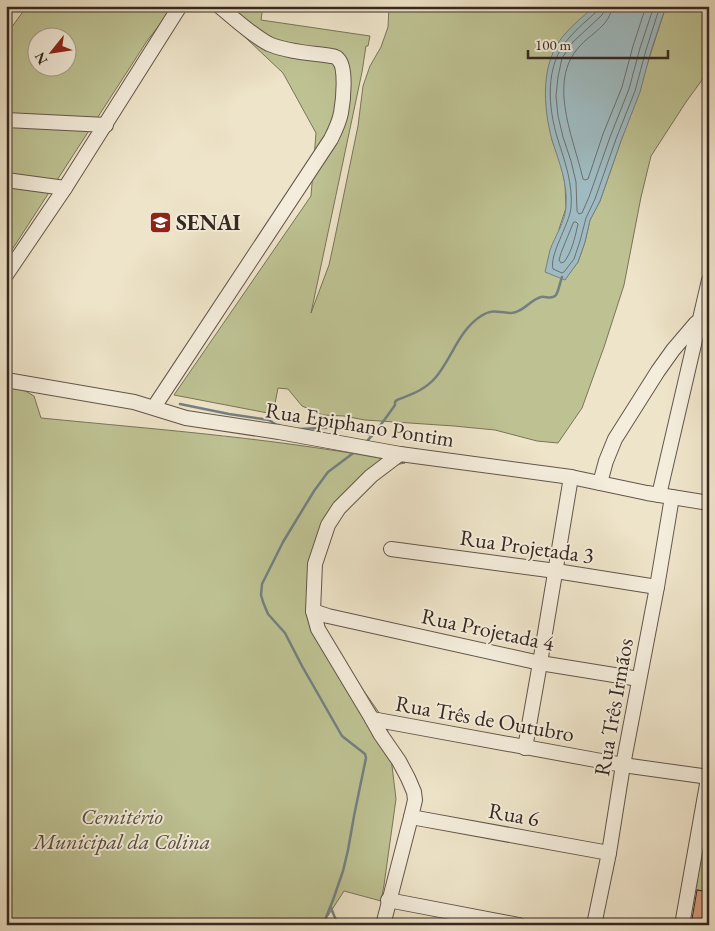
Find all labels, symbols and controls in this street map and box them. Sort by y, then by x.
north arrow [28,28,78,78]
scale bar [528,28,668,60]
text: 100 m [535,35,572,54]
text: N [30,49,51,68]
place label: SENAI [176,208,241,237]
school or university icon: SENAI [148,210,172,234]
street label: Rua Epiphano Pontim [263,395,456,454]
street label: Rua Projetada 3 [458,523,596,570]
street label: Rua Projetada 4 [419,601,557,658]
street label: Rua Três Irmãos [587,636,640,778]
street label: Rua Três de Outubro [393,688,577,749]
street label: Rua 6 [486,796,542,833]
park label: Cemitério Municipal da Colina [31,802,211,856]

